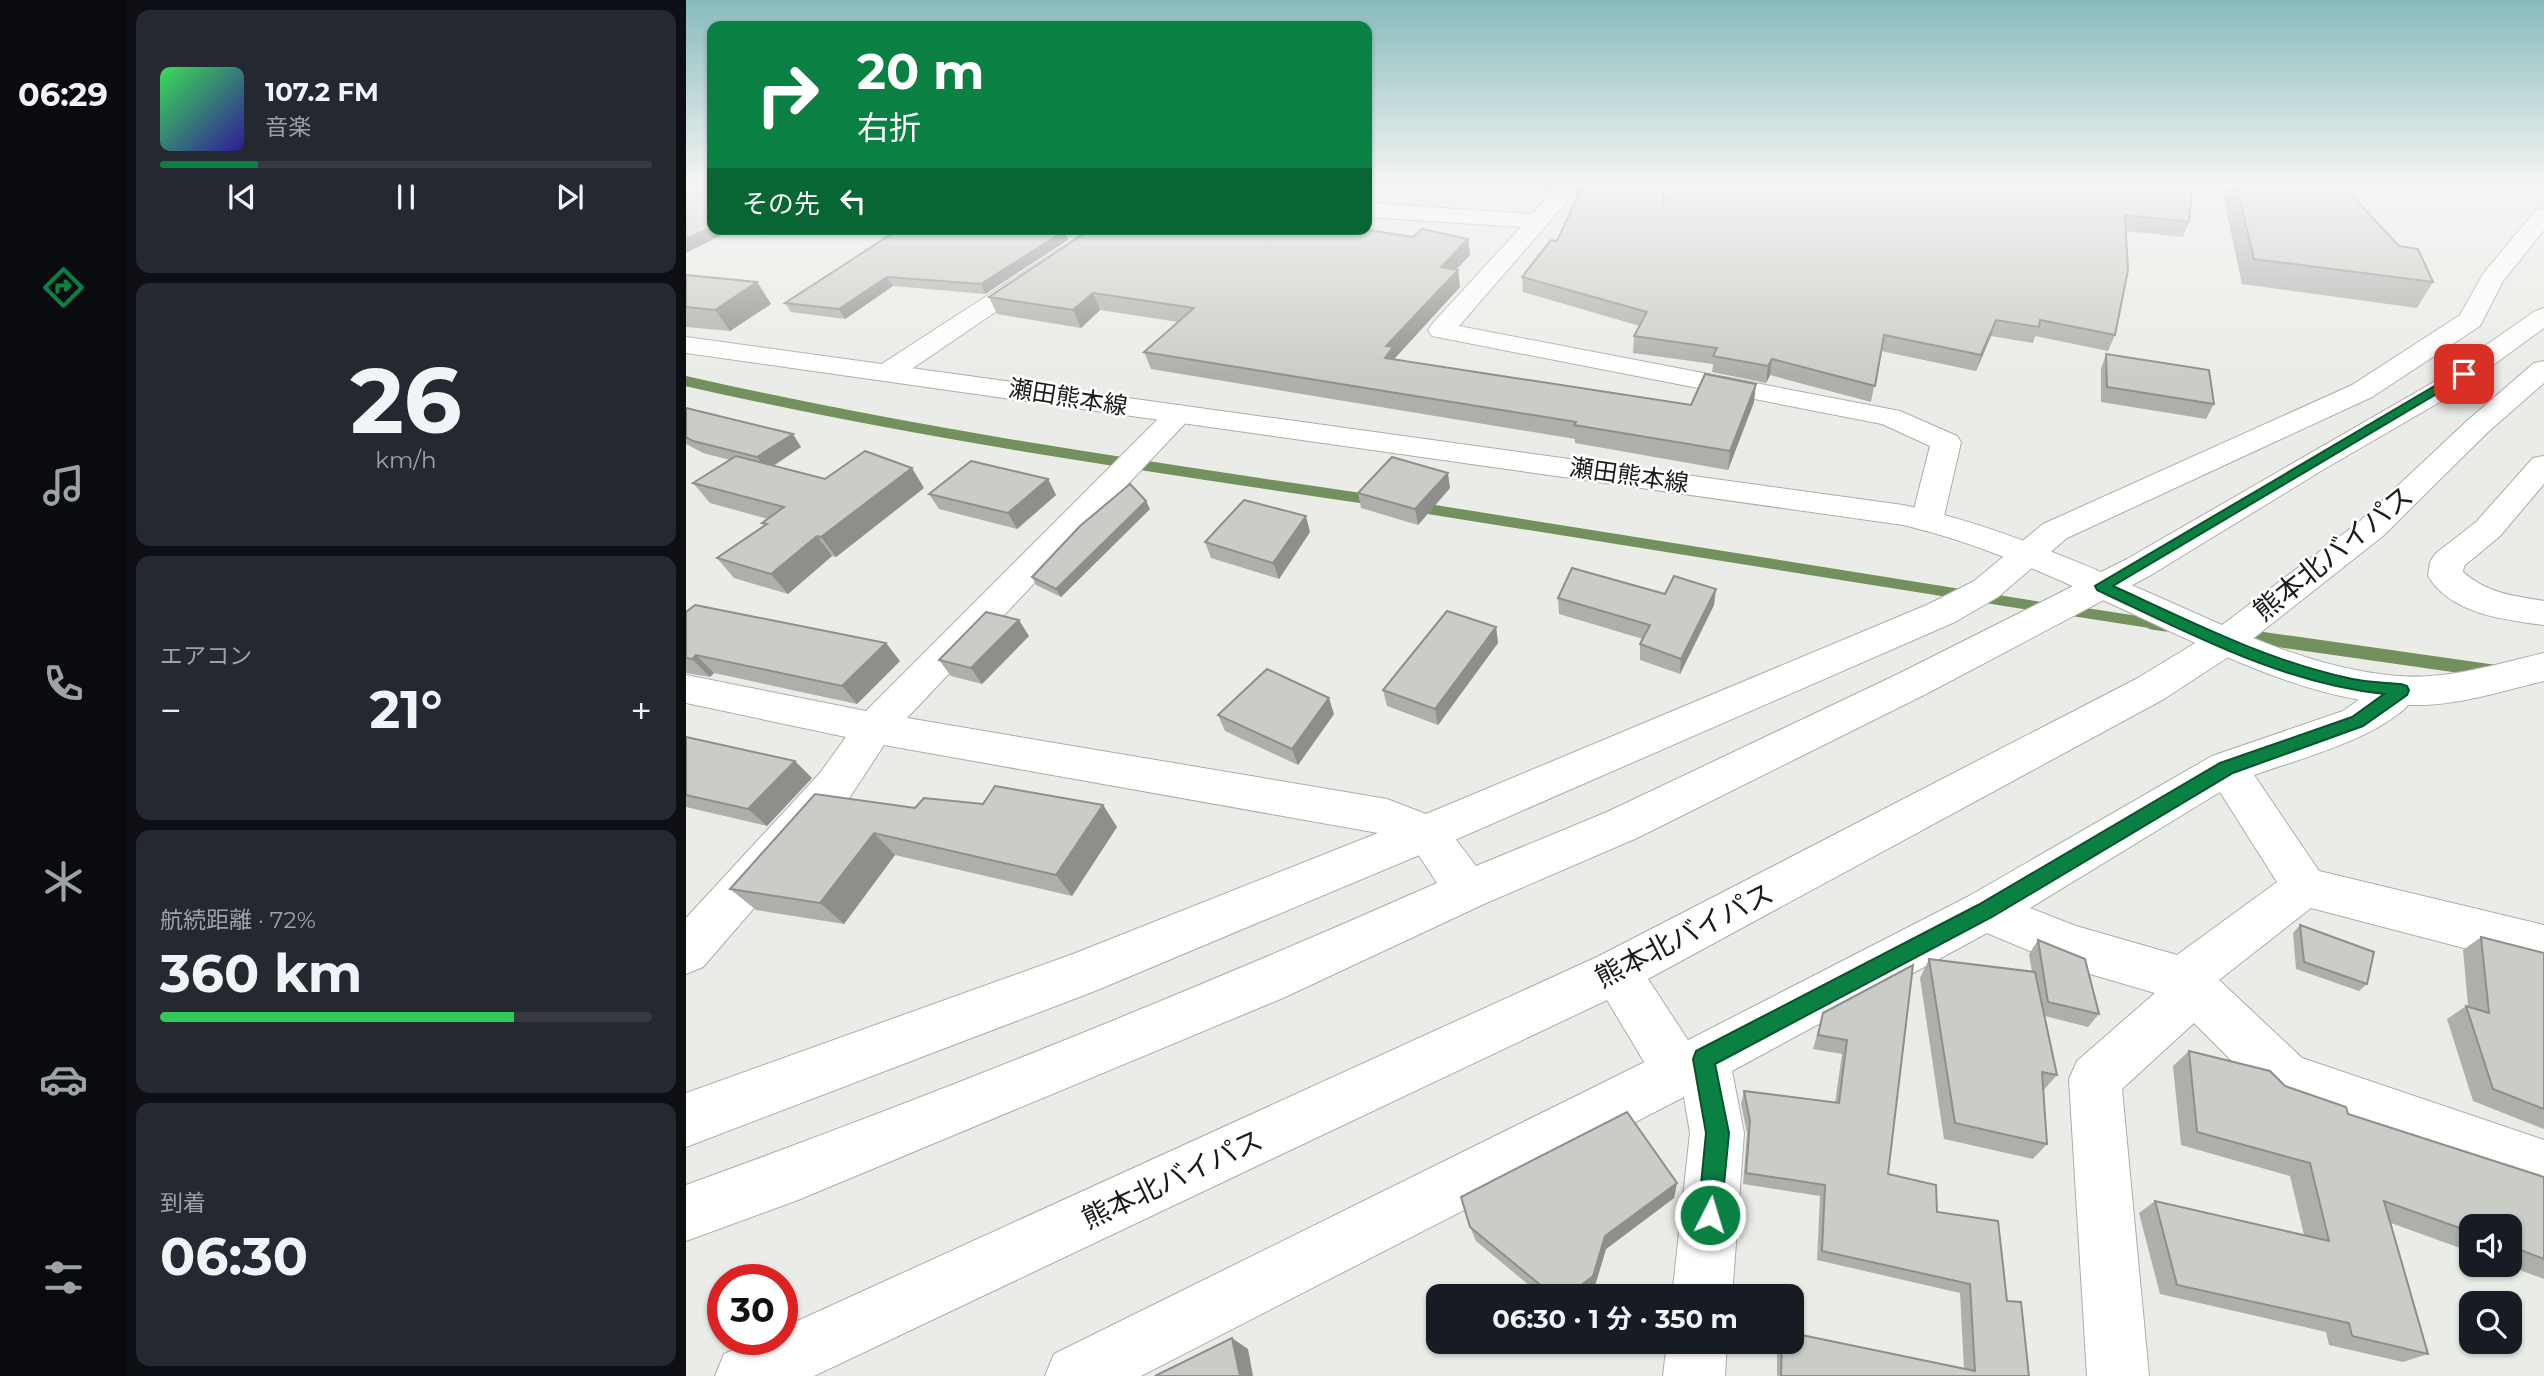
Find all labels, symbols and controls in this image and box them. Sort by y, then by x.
text: 20 m [857,42,984,101]
icon: right [742,49,833,140]
text: 06:29 [18,75,108,114]
text: 107.2 FM [265,76,379,108]
text: 右折 [857,108,921,147]
text: 音楽 [265,113,311,141]
icon: previous [223,178,261,216]
icon: pause [387,178,425,216]
icon: next [551,178,589,216]
icon: left [834,182,872,220]
text: その先 [742,188,820,220]
icon: directions [39,263,88,312]
pin [2434,344,2494,404]
text: 26 [350,345,462,456]
icon: arrive [2445,355,2483,393]
street label: 瀬田熊本線 [1006,373,1130,421]
text: km/h [375,446,437,474]
street label: 瀬田熊本線 [1568,452,1690,498]
icon: music [39,461,88,510]
street label: 熊本北バイパス [2246,478,2420,628]
text: エアコン [160,642,252,670]
icon: phone [39,659,88,708]
text: 21° [370,678,442,741]
text: − [160,687,182,734]
text: + [630,687,652,734]
icon: climate [39,857,88,906]
street label: 熊本北バイパス [1589,875,1779,995]
text: 航続距離 · 72% [160,906,316,934]
text: 360 km [160,942,362,1005]
icon: car [39,1055,88,1104]
street label: 熊本北バイパス [1076,1122,1268,1236]
position arrow [1673,1178,1747,1252]
text: 到着 [160,1189,206,1217]
map controls [2459,1214,2522,1354]
button: sound [2459,1214,2522,1277]
text: 06:30 [160,1225,308,1288]
icon: filters [39,1253,88,1302]
speed limit sign: 30 [707,1264,798,1355]
button: search [2459,1291,2522,1354]
text: 06:30 · 1 分 · 350 m [1492,1303,1738,1335]

